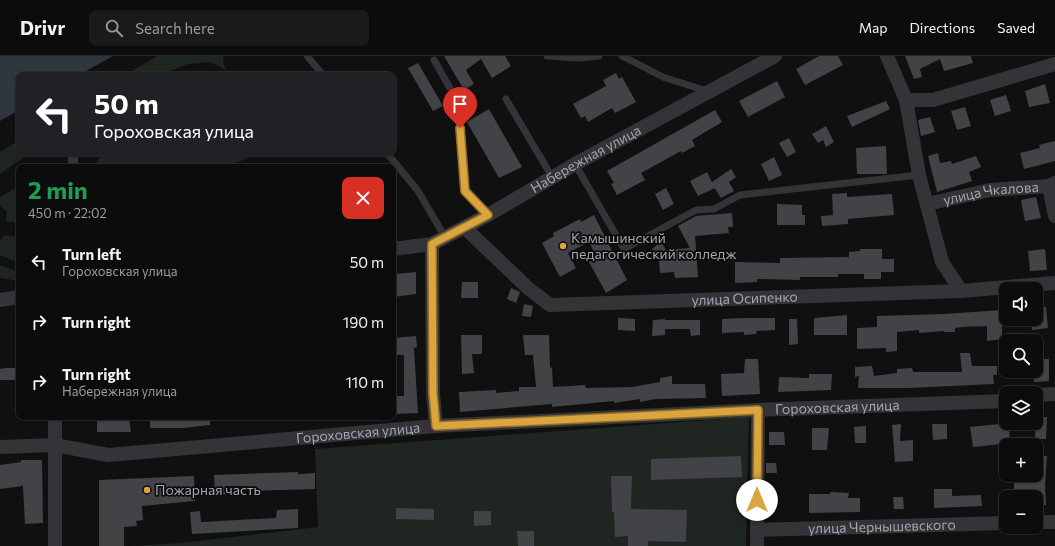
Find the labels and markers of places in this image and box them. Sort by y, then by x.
pin [443,87,477,128]
place label: Камышинский педагогический колледж [571,229,737,262]
marker: Камышинский педагогический колледж [558,241,568,251]
place label: Пожарная часть [155,481,261,498]
marker: Пожарная часть [142,485,152,495]

